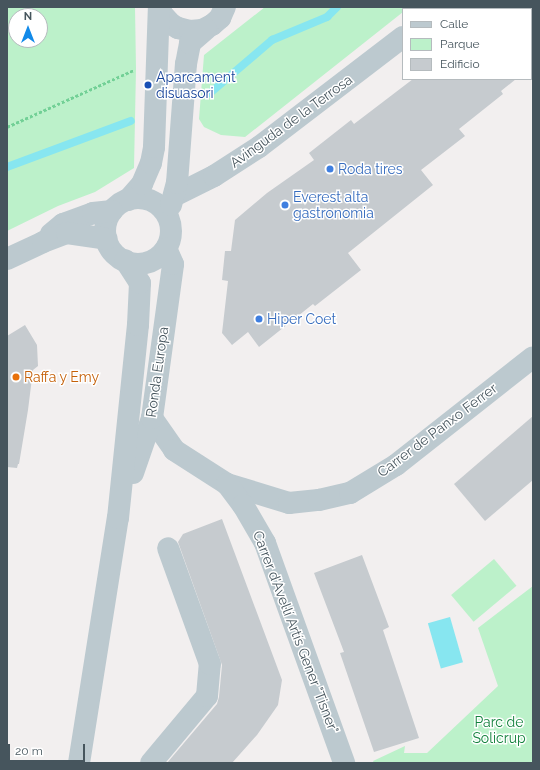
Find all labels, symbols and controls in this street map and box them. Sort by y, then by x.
north arrow [8,8,48,48]
legend [402,8,532,80]
text: N [24,10,32,23]
text: Calle [440,17,468,31]
text: Parque [440,37,480,51]
text: Edificio [440,57,480,71]
place label: Aparcament disuasori [156,69,236,102]
street label: Avinguda de la Terrosa [226,71,356,171]
marker: Aparcament disuasori [143,80,153,90]
place label: Roda tires [338,161,403,177]
marker: Roda tires [325,164,335,174]
place label: Everest alta gastronomia [293,189,374,222]
marker: Everest alta gastronomia [280,200,290,210]
place label: Hiper Coet [267,311,337,327]
marker: Hiper Coet [254,314,264,324]
street label: Ronda Europa [142,326,172,418]
place label: Raffa y Emy [24,369,100,385]
marker: Raffa y Emy [11,372,21,382]
street label: Carrer de Panxo Ferrer [374,379,500,481]
street label: Carrer d'Avel·lí Artís Gener "Tisner" [249,528,343,736]
park label: Parc de Solicrup [472,714,526,746]
scale bar [10,736,87,762]
text: 20 m [15,744,43,758]

